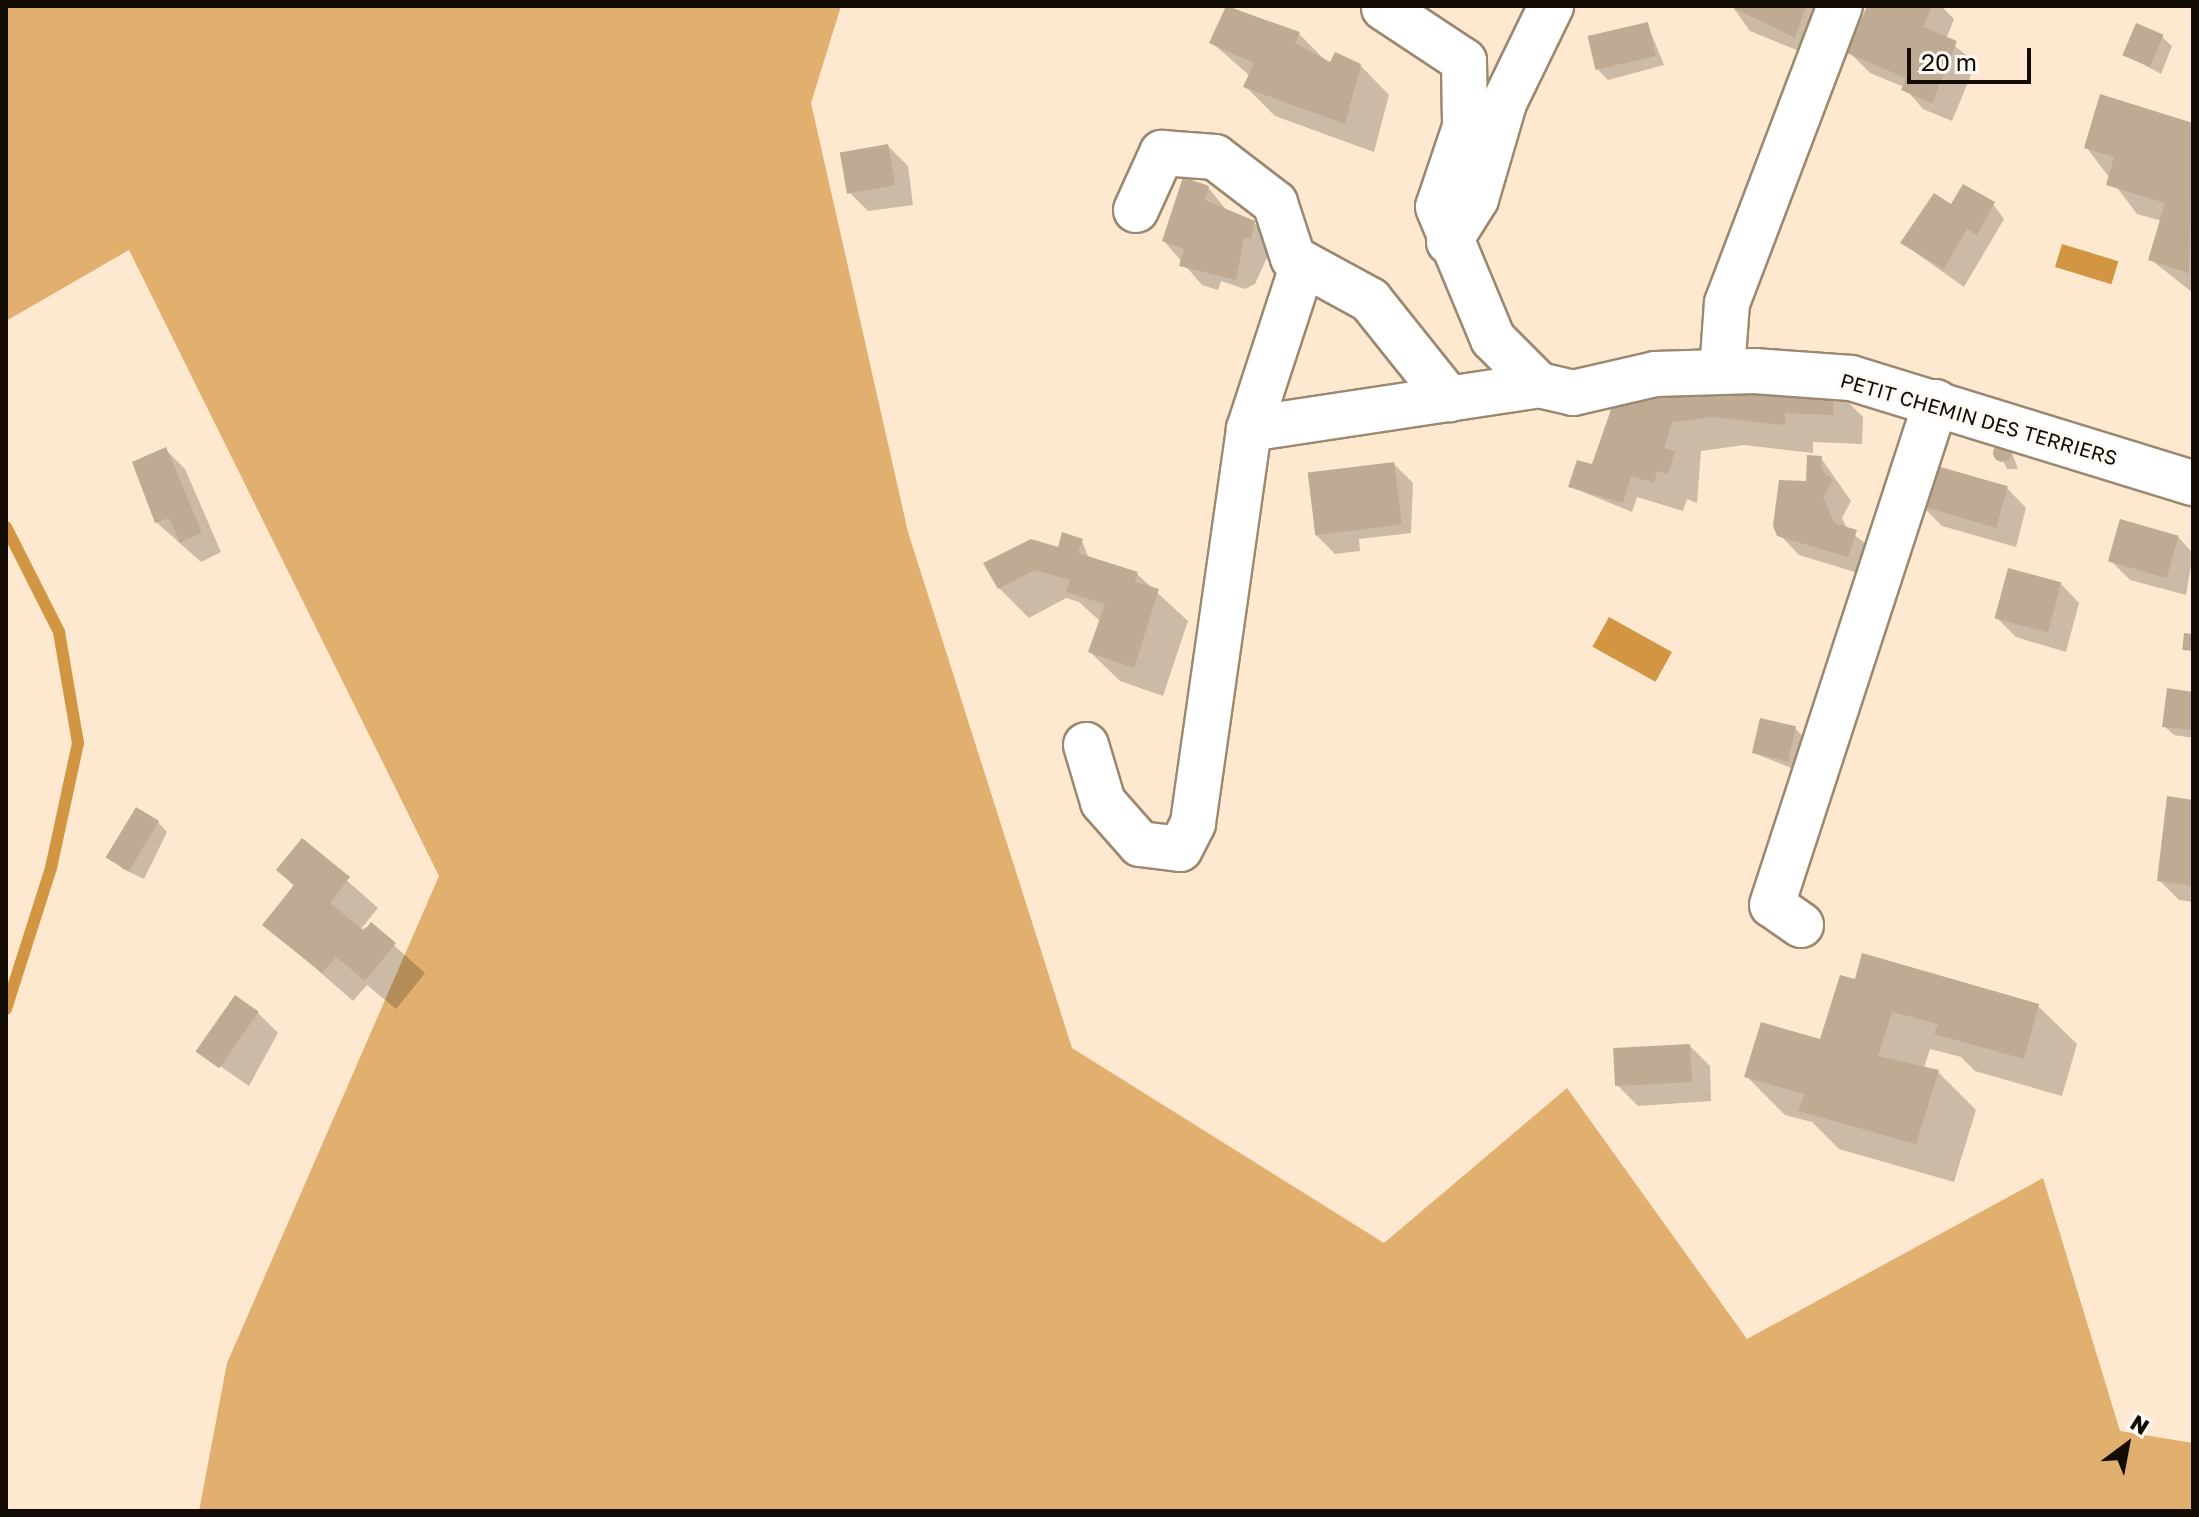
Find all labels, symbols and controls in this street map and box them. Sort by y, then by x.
scale bar [1911,32,2035,82]
text: 20 m [1921,47,1977,76]
street label: PETIT CHEMIN DES TERRIERS [1838,368,2120,470]
north arrow [2087,1405,2167,1485]
text: N [2126,1408,2154,1440]

